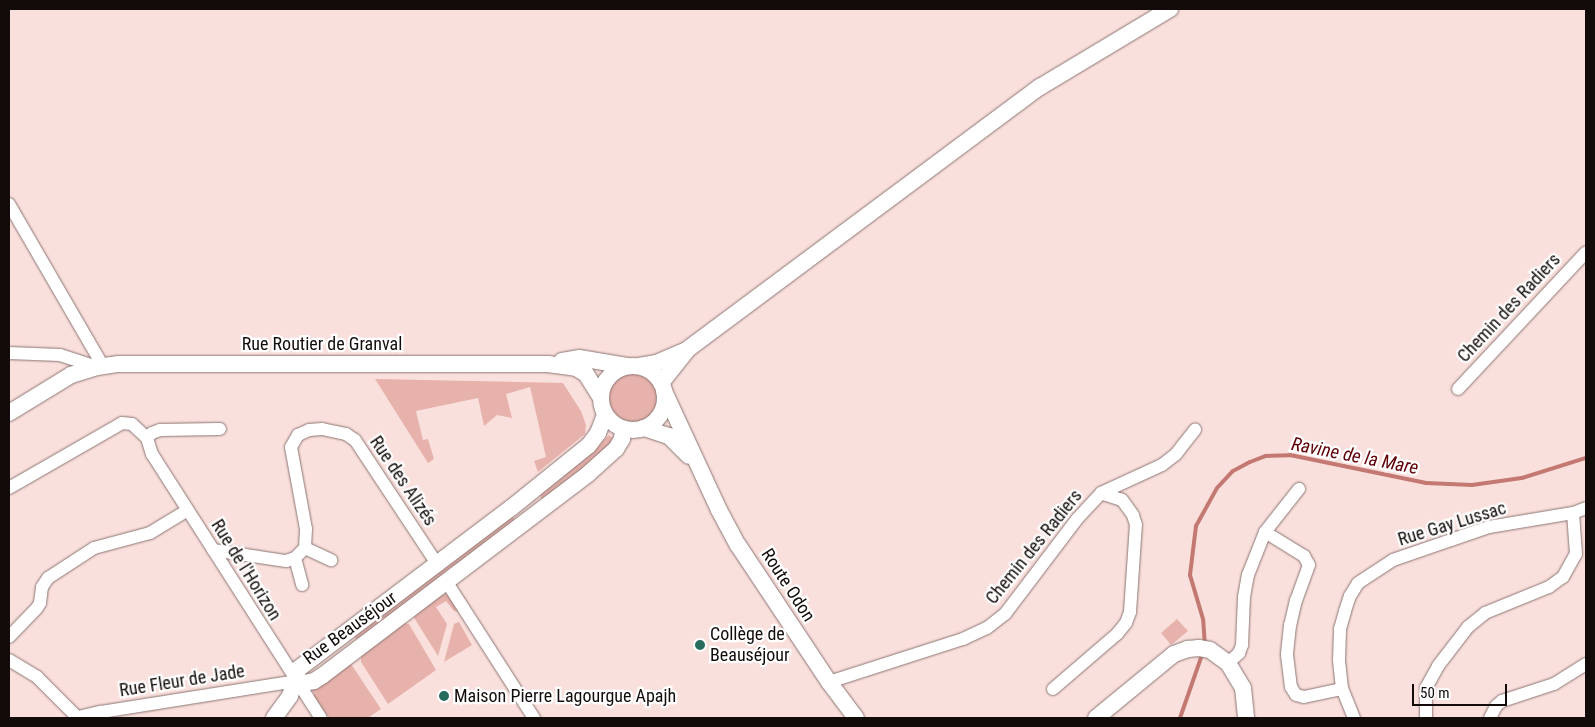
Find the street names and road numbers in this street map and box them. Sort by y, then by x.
street label: Chemin des Radiers [1453,249,1565,367]
street label: Rue Routier de Granval [242,333,402,355]
street label: Rue des Alizés [365,432,441,530]
street label: Chemin des Radiers [981,485,1087,609]
street label: Rue Gay Lussac [1395,497,1509,551]
street label: Rue de l'Horizon [206,516,286,624]
street label: Route Odon [756,544,820,626]
street label: Rue Beauséjour [299,587,401,669]
street label: Rue Fleur de Jade [118,660,246,702]

